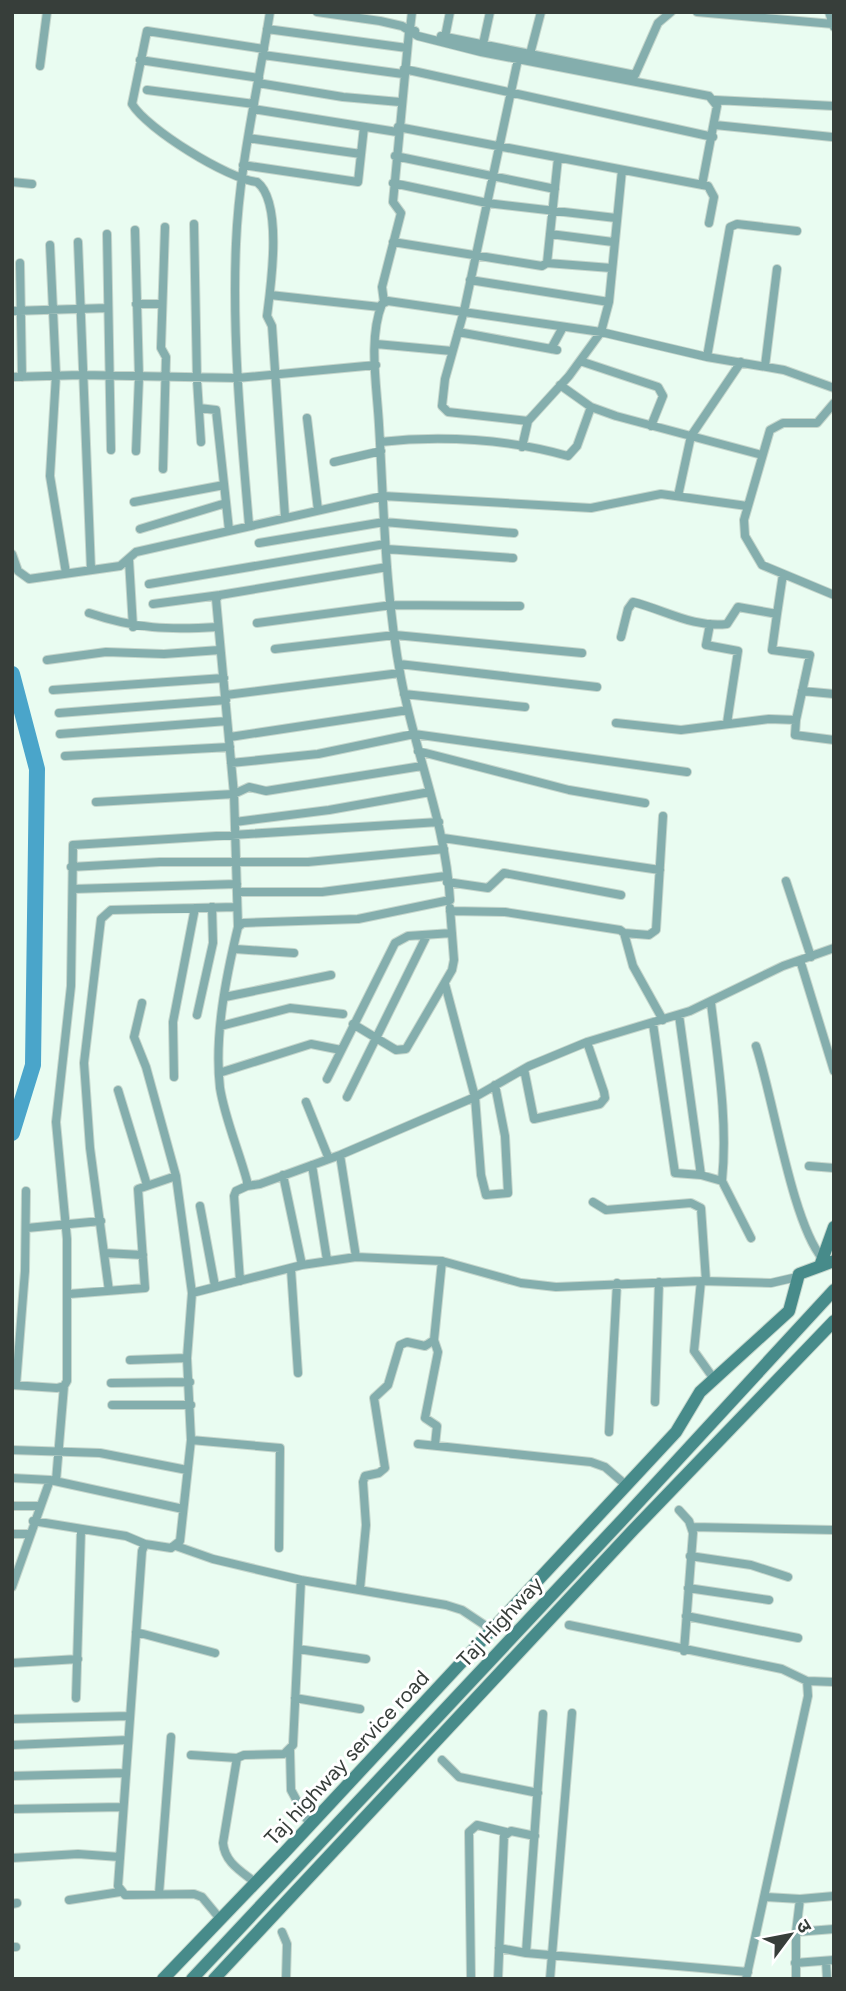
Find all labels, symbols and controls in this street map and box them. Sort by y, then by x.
street label: Taj Highway [452,1571,548,1672]
street label: Taj highway service road [259,1665,434,1850]
north arrow [755,1900,825,1970]
text: उ [791,1915,817,1938]

